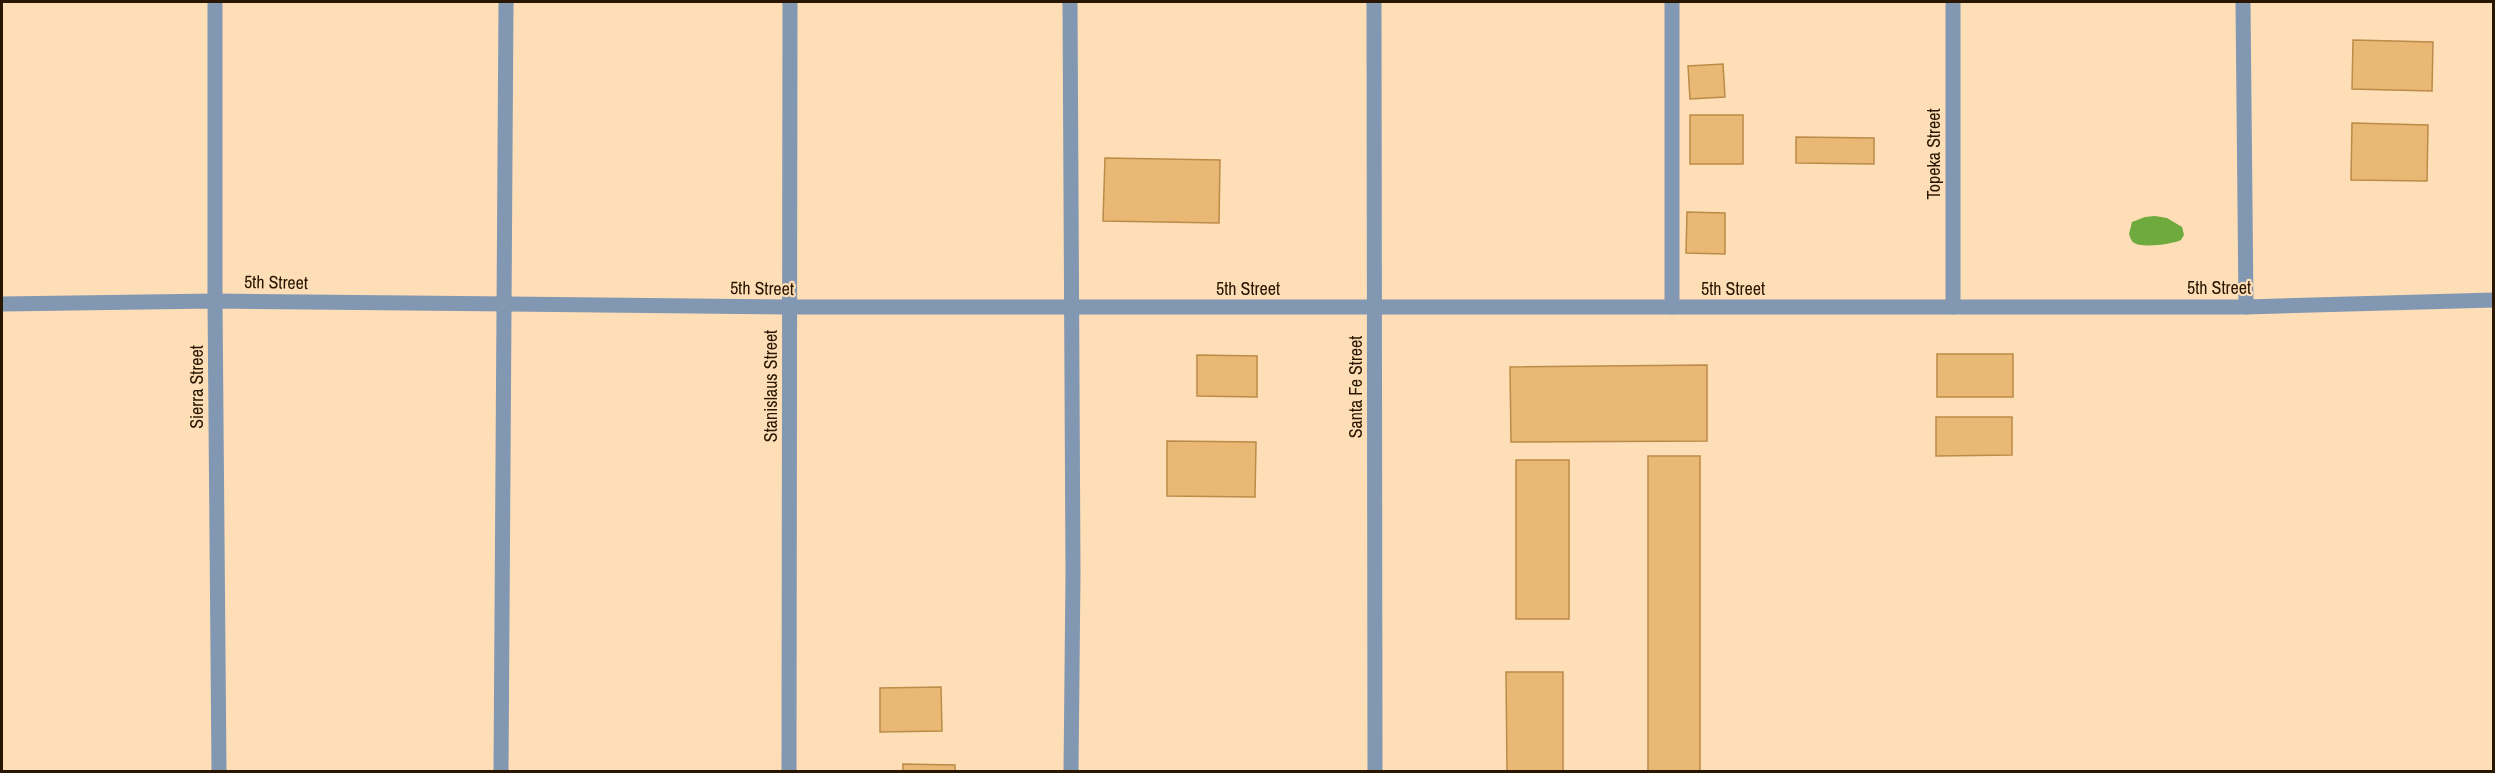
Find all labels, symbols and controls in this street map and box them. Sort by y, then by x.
street label: Topeka Street [1921,108,1946,200]
street label: 5th Street [244,269,308,295]
street label: 5th Street [730,275,794,301]
street label: 5th Street [2187,275,2251,300]
street label: 5th Street [1216,276,1280,301]
street label: 5th Street [1701,276,1765,301]
street label: Stanislaus Street [758,330,783,442]
street label: Santa Fe Street [1343,336,1368,438]
street label: Sierra Street [184,345,209,429]

